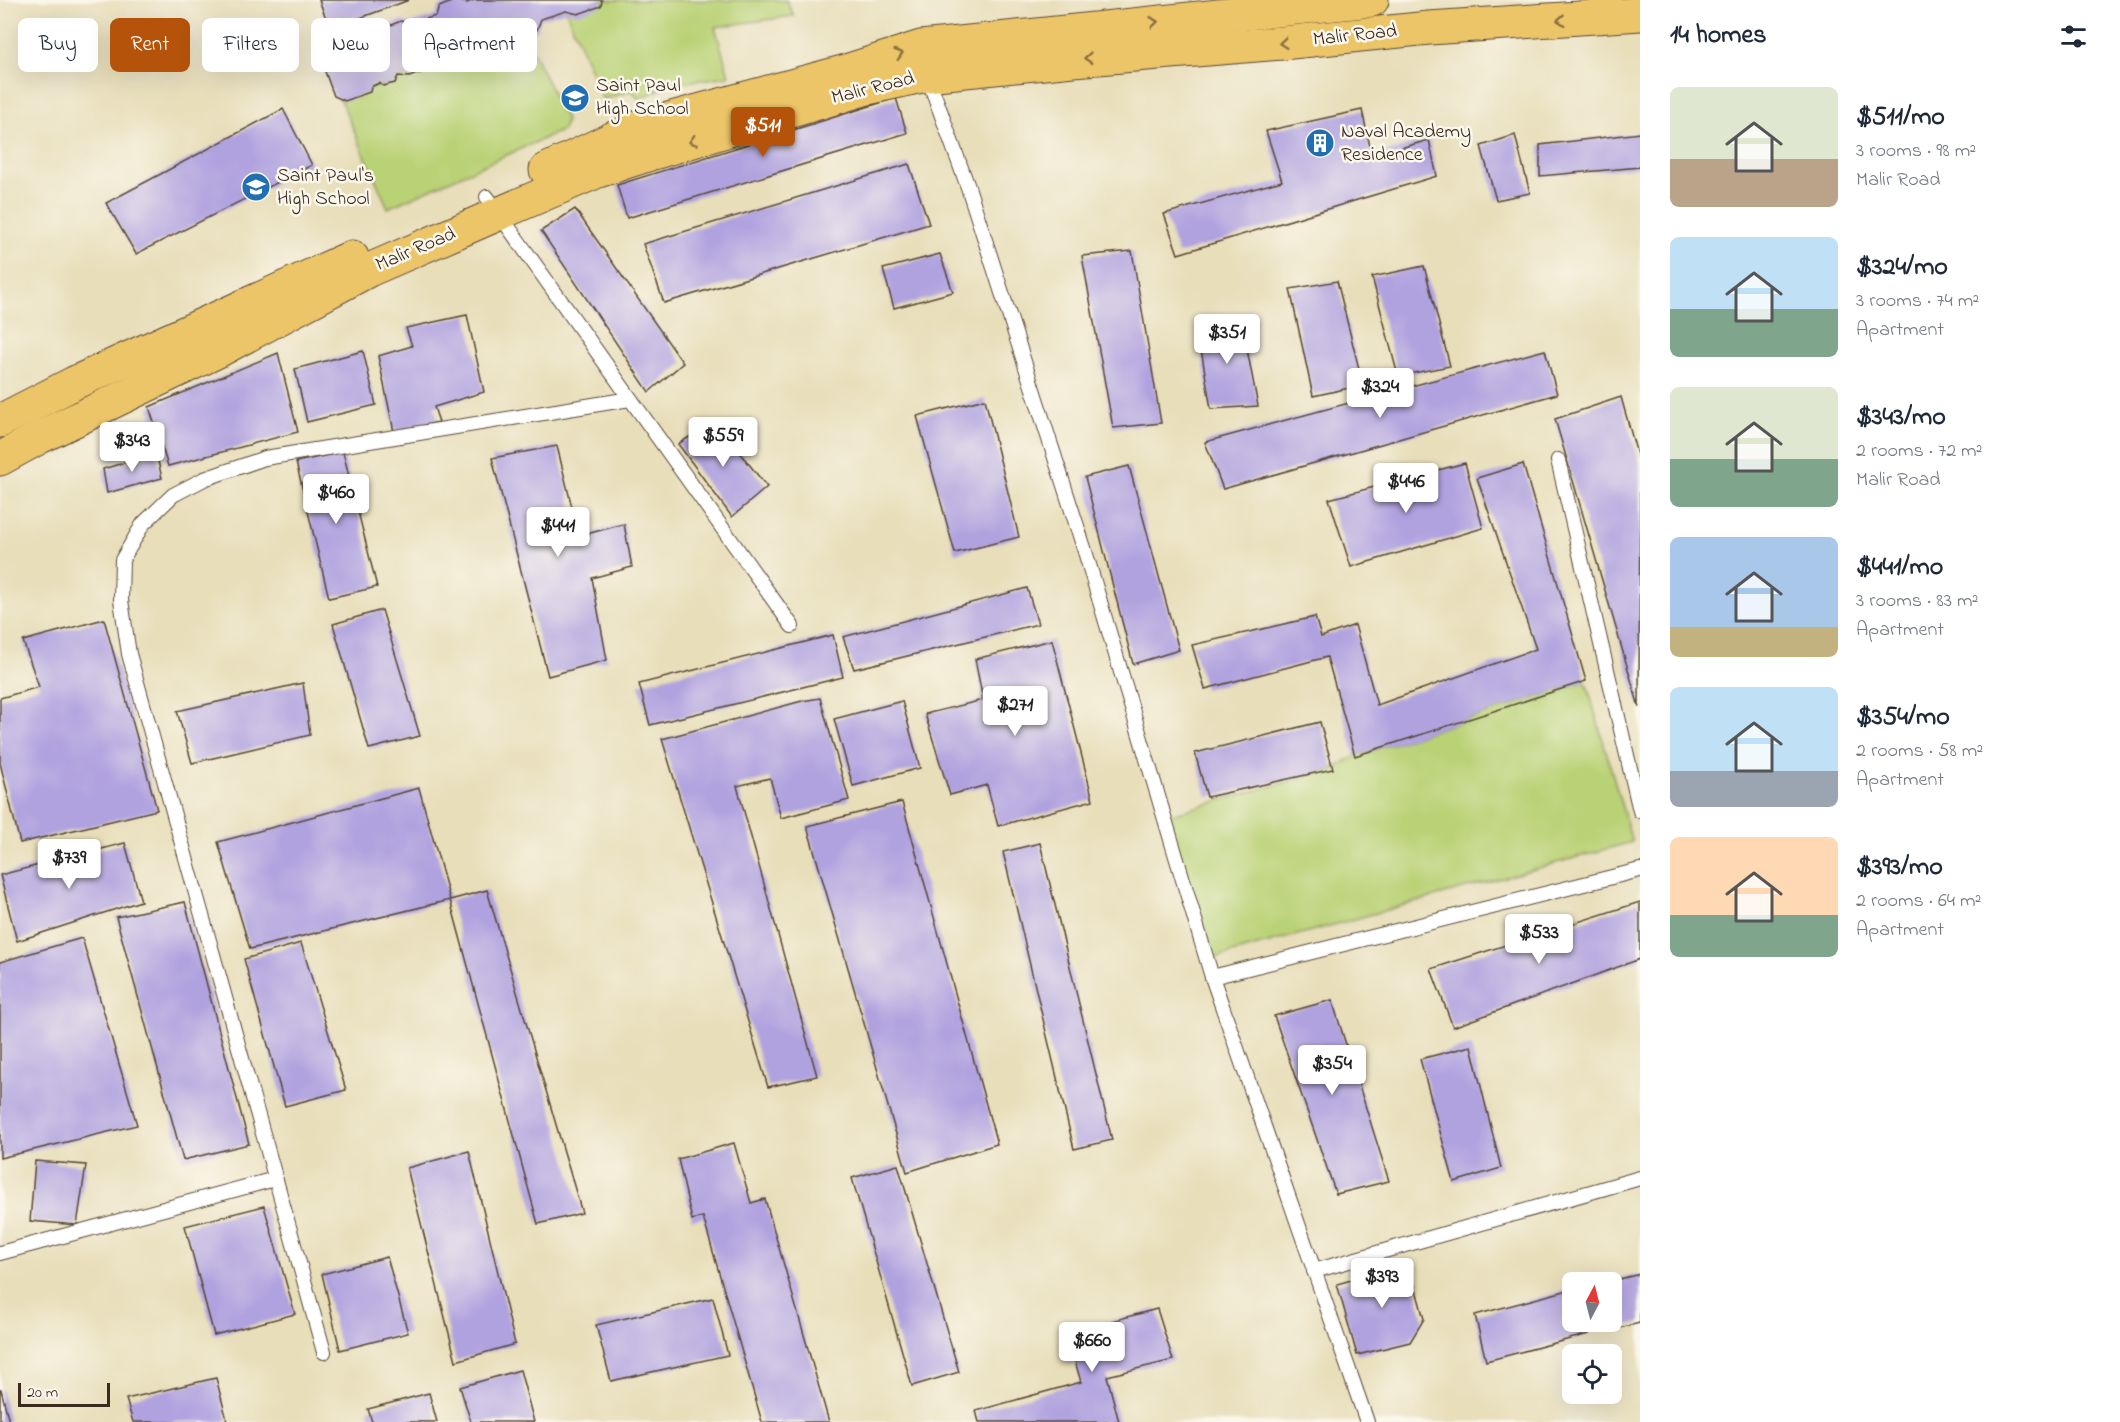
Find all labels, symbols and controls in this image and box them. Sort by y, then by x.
one-way arrow [1556,13,1565,26]
one-way arrow [1150,16,1159,29]
street label: Malir Road [1311,17,1399,55]
text: 14 homes [1670,17,1766,55]
chip: Buy [18,18,98,72]
chip: Rent [110,18,190,72]
chip: Filters [202,18,299,72]
chip: New [311,18,390,72]
chip: Apartment [402,18,537,72]
icon: filters [2057,20,2090,53]
one-way arrow [1278,36,1287,49]
one-way arrow [893,49,904,61]
one-way arrow [1084,52,1093,65]
street label: Malir Road [828,65,918,113]
place label: Saint Paul High School [596,72,689,125]
school or university icon: Saint Paul High School [559,82,591,114]
text: $511/mo [1856,99,1945,137]
pin: $511 [727,107,799,158]
icon: home [1718,111,1790,183]
text: $511 [745,112,781,141]
place label: Naval Academy Residence [1341,118,1471,170]
building icon: Naval Academy Residence [1304,127,1336,159]
one-way arrow [688,133,699,146]
text: 3 rooms · 98 m² [1856,137,1976,166]
place label: Saint Paul's High School [277,162,374,215]
text: Malir Road [1856,166,1941,195]
school or university icon: Saint Paul's High School [240,171,272,203]
street label: Malir Road [371,220,461,280]
text: $324/mo [1856,249,1948,287]
icon: home [1718,261,1790,333]
text: 3 rooms · 74 m² [1856,287,1979,316]
pin: $351 [1191,314,1263,365]
text: Apartment [1856,316,1944,345]
text: $351 [1208,319,1246,348]
pin: $324 [1344,368,1416,419]
text: $324 [1361,373,1399,402]
text: $343/mo [1856,399,1946,437]
icon: home [1718,411,1790,483]
pin: $559 [687,417,759,468]
pin: $343 [96,422,168,473]
text: $559 [703,422,744,451]
text: $343 [114,427,150,456]
text: 2 rooms · 72 m² [1856,437,1983,466]
pin: $446 [1370,463,1442,514]
text: Malir Road [1856,466,1941,495]
text: $446 [1387,468,1425,497]
pin: $460 [300,474,372,525]
text: $460 [317,479,355,508]
pin: $441 [522,507,594,558]
text: $441 [541,512,575,541]
text: $441/mo [1856,549,1943,587]
icon: home [1718,561,1790,633]
text: 3 rooms · 83 m² [1856,587,1978,616]
text: Apartment [1856,616,1944,645]
pin: $271 [979,686,1051,737]
text: $271 [997,691,1033,720]
text: $354/mo [1856,699,1950,737]
icon: home [1718,711,1790,783]
text: 2 rooms · 58 m² [1856,737,1983,766]
text: Apartment [1856,766,1944,795]
pin: $739 [33,839,105,890]
text: $739 [52,844,86,873]
text: $393/mo [1856,849,1943,887]
icon: home [1718,861,1790,933]
text: 2 rooms · 64 m² [1856,887,1981,916]
pin: $533 [1503,914,1575,965]
text: Apartment [1856,916,1944,945]
text: $533 [1519,919,1559,948]
pin: $354 [1296,1045,1368,1096]
text: $354 [1312,1050,1352,1079]
pin: $393 [1346,1258,1418,1309]
text: $393 [1365,1263,1399,1292]
north arrow [1562,1272,1622,1332]
map controls [1562,1272,1622,1404]
pin: $660 [1056,1322,1128,1373]
text: $660 [1073,1327,1111,1356]
button: locate [1562,1344,1622,1404]
scale bar [18,1380,110,1408]
text: 20 m [27,1381,58,1405]

